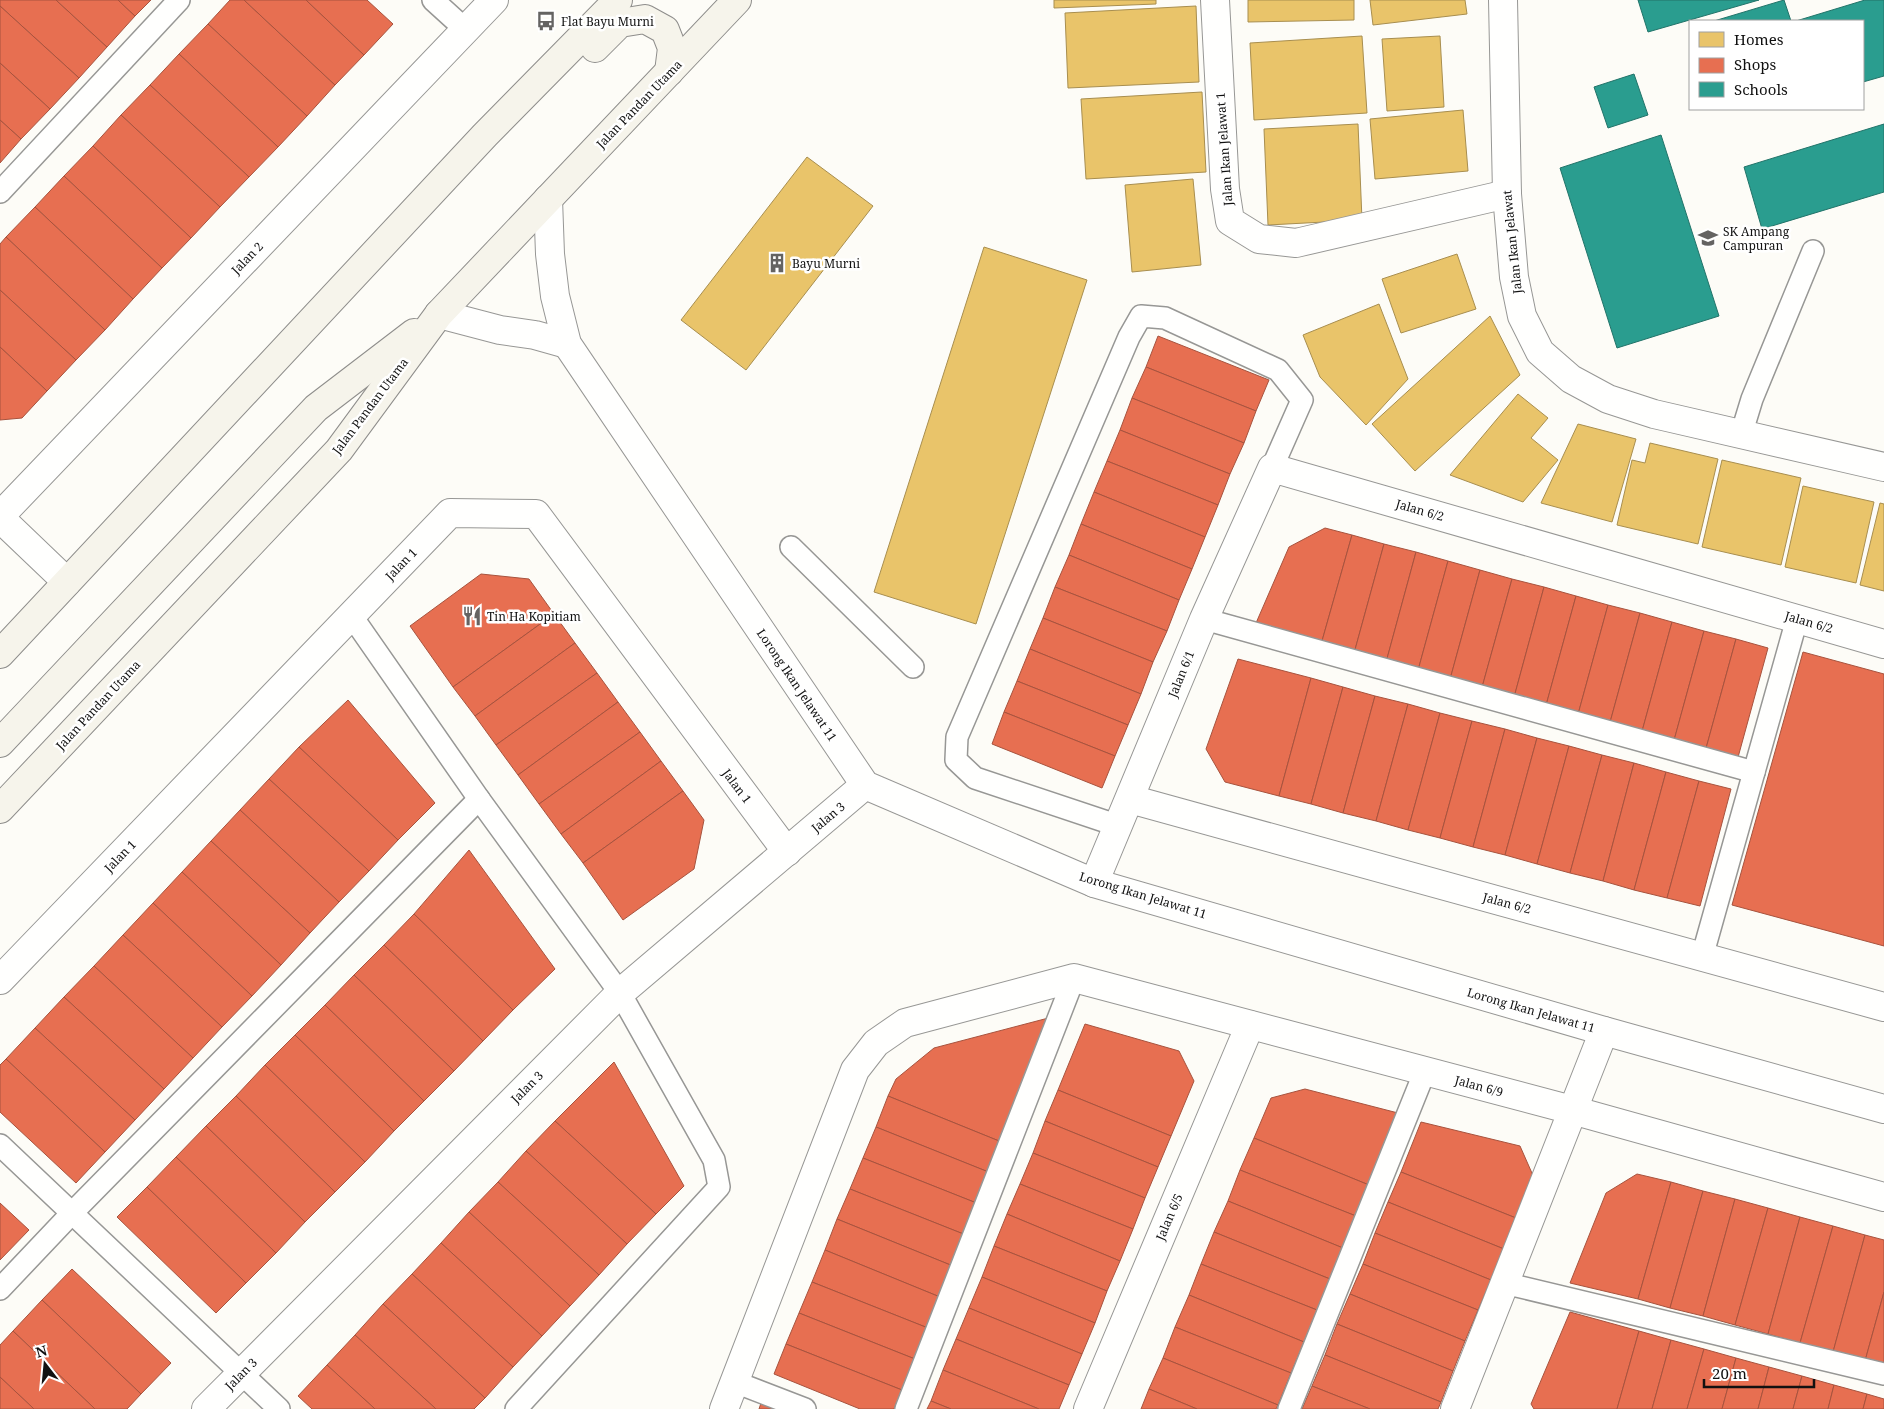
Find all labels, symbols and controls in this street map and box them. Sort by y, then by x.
bus stop icon: Flat Bayu Murni [535,10,557,32]
place label: Flat Bayu Murni [561,13,654,30]
legend [1689,20,1864,110]
text: Homes [1734,29,1784,49]
text: Shops [1734,54,1777,74]
street label: Jalan Pandan Utama [592,56,686,153]
text: Schools [1734,79,1788,99]
street label: Jalan Ikan Jelawat 1 [1212,92,1237,207]
street label: Jalan Ikan Jelawat [1498,189,1526,296]
place label: SK Ampang Campuran [1723,223,1790,254]
school or university icon: SK Ampang Campuran [1697,227,1719,249]
street label: Jalan 2 [227,238,267,279]
building icon: Bayu Murni [766,252,788,274]
place label: Bayu Murni [792,255,860,272]
street label: Jalan Pandan Utama [327,354,412,459]
street label: Jalan 6/2 [1393,495,1446,525]
street label: Jalan 1 [381,544,421,585]
restaurant icon: Tin Ha Kopitiam [461,605,483,627]
street label: Jalan 6/2 [1782,607,1835,637]
place label: Tin Ha Kopitiam [487,608,581,625]
street label: Lorong Ikan Jelawat 11 [753,625,841,745]
street label: Jalan 6/1 [1164,648,1198,701]
street label: Jalan Pandan Utama [51,656,144,754]
street label: Jalan 1 [718,764,756,807]
street label: Jalan 3 [807,798,849,837]
street label: Jalan 1 [100,836,140,877]
street label: Lorong Ikan Jelawat 11 [1077,868,1209,922]
street label: Jalan 6/2 [1480,888,1533,918]
street label: Lorong Ikan Jelawat 11 [1465,984,1597,1036]
street label: Jalan 3 [506,1067,547,1108]
street label: Jalan 6/9 [1452,1071,1505,1101]
street label: Jalan 6/5 [1151,1191,1186,1244]
north arrow [20,1339,70,1389]
text: N [33,1340,49,1362]
street label: Jalan 3 [220,1354,261,1395]
scale bar [1704,1356,1814,1388]
text: 20 m [1712,1363,1747,1383]

